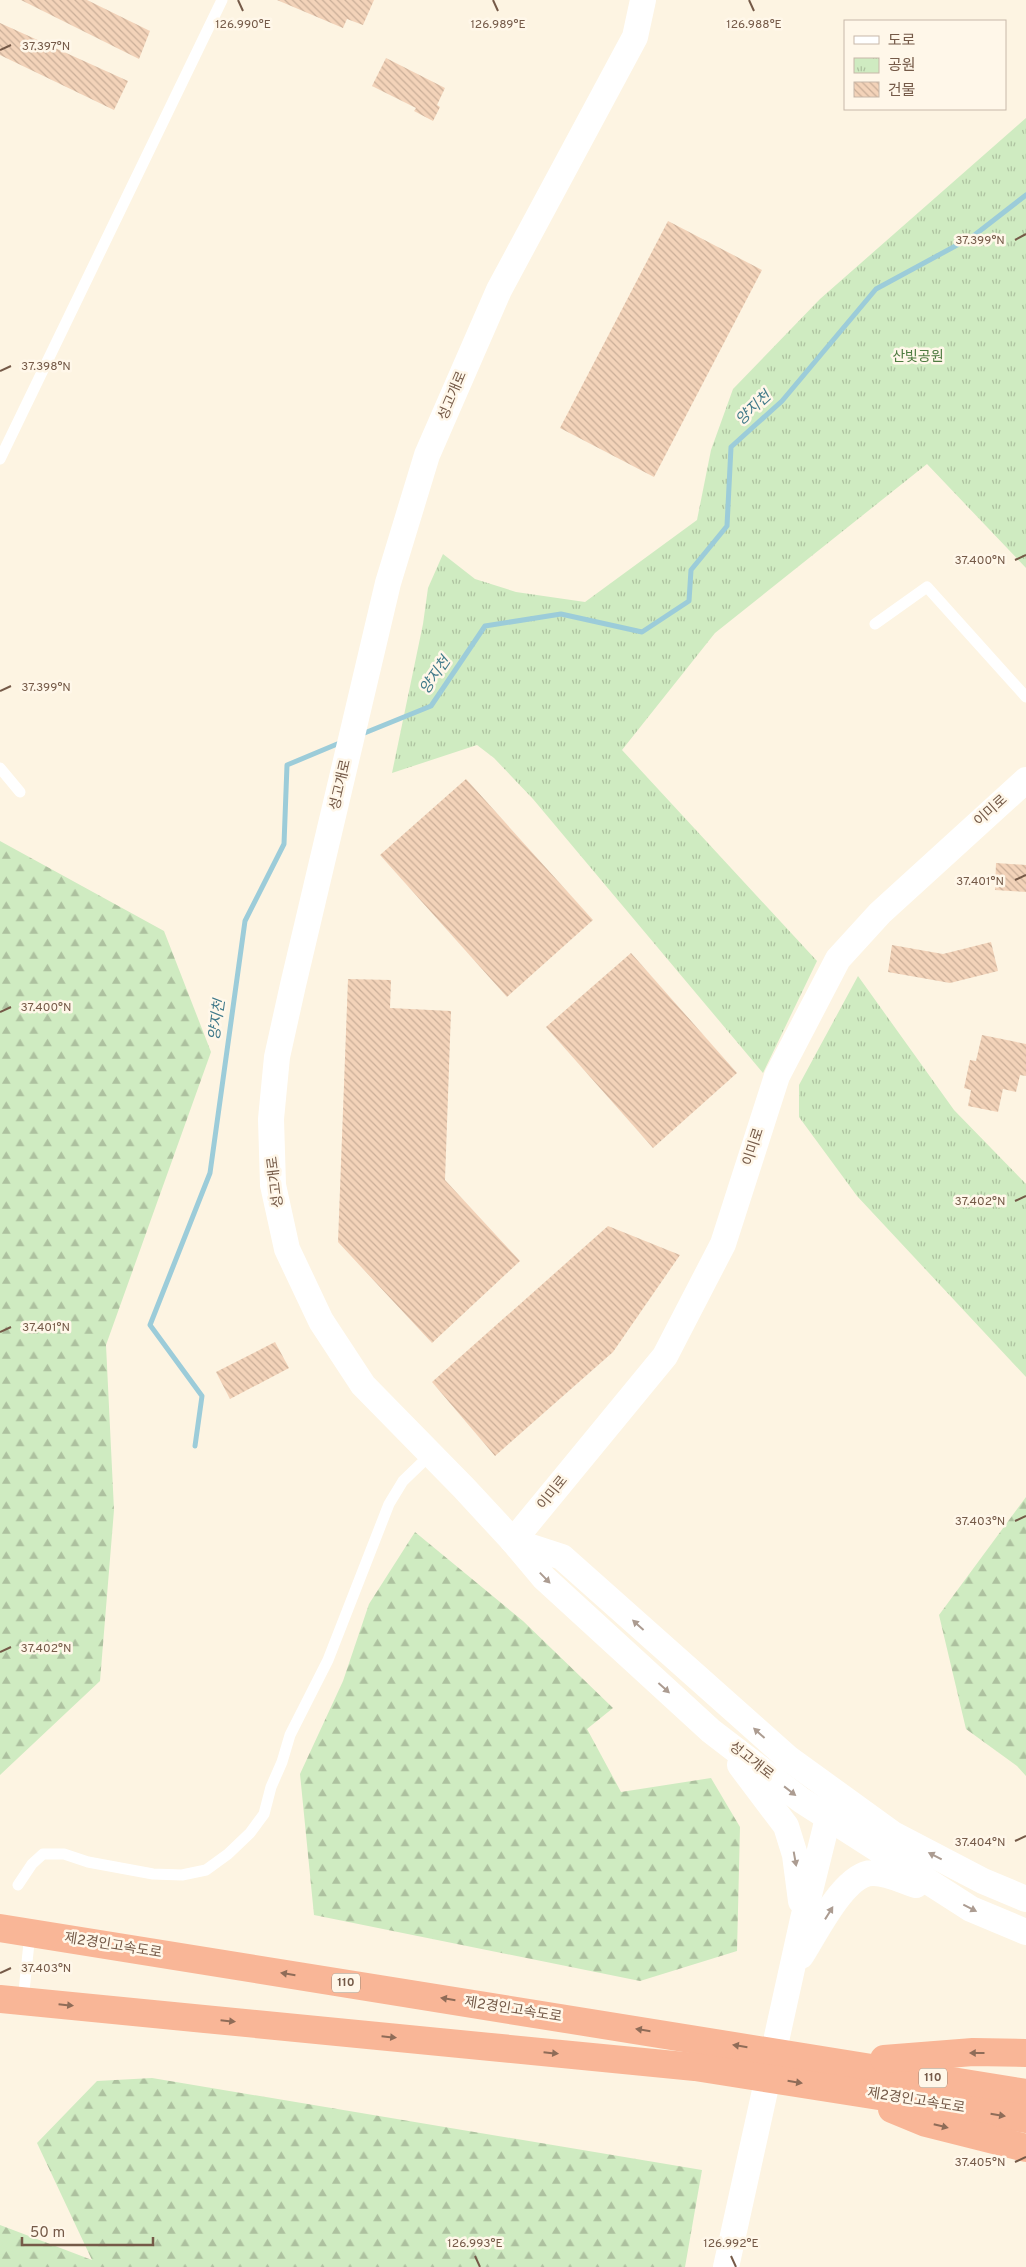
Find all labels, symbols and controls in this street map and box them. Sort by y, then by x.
text: 126.990°E [215,17,271,33]
text: 126.989°E [470,17,526,33]
text: 126.988°E [726,17,782,33]
legend [844,20,1006,110]
text: 도로 [888,32,916,51]
text: 37.397°N [22,39,70,55]
text: 공원 [888,57,916,76]
text: 건물 [888,82,916,101]
text: 37.399°N [955,233,1005,249]
park label: 산빛공원 [892,349,944,366]
text: 37.398°N [21,359,71,375]
street label: 성고개로 [435,369,471,423]
water label: 양지천 [732,386,777,430]
text: 37.400°N [954,553,1006,569]
water label: 양지천 [416,652,457,698]
text: 37.399°N [21,680,71,696]
street label: 성고개로 [327,758,355,812]
street label: 이미로 [971,792,1011,830]
text: 37.401°N [956,874,1004,890]
water label: 양지천 [206,996,231,1042]
text: 37.400°N [20,1000,72,1016]
street label: 이미로 [740,1126,768,1168]
street label: 성고개로 [264,1155,288,1209]
text: 37.402°N [955,1194,1005,1210]
text: 37.401°N [22,1320,70,1336]
street label: 이미로 [534,1473,572,1513]
text: 37.403°N [955,1514,1005,1530]
one-way arrow [539,1572,551,1584]
one-way arrow [631,1619,644,1630]
text: 37.402°N [21,1641,71,1657]
one-way arrow [658,1682,670,1694]
one-way arrow [753,1727,766,1738]
street label: 성고개로 [725,1738,777,1784]
one-way arrow [783,1786,796,1797]
text: 37.404°N [955,1835,1005,1851]
one-way arrow [792,1851,800,1867]
one-way arrow [928,1852,942,1860]
one-way arrow [963,1904,977,1912]
one-way arrow [824,1906,833,1920]
street label: 제2경인고속도로 [63,1930,163,1962]
text: 37.403°N [21,1961,71,1977]
one-way arrow [279,1969,295,1977]
road number: 110 [332,1974,360,1992]
street label: 제2경인고속도로 [463,1994,563,2026]
one-way arrow [440,1995,456,2003]
one-way arrow [58,2001,74,2009]
one-way arrow [220,2017,236,2025]
one-way arrow [635,2026,651,2034]
one-way arrow [382,2033,398,2041]
one-way arrow [732,2042,748,2050]
one-way arrow [543,2049,559,2057]
one-way arrow [969,2049,985,2057]
road number: 110 [919,2068,947,2088]
one-way arrow [788,2079,804,2087]
street label: 제2경인고속도로 [866,2085,966,2117]
one-way arrow [991,2111,1007,2119]
one-way arrow [934,2123,949,2131]
text: 37.405°N [955,2155,1005,2171]
scale bar [22,2214,154,2246]
text: 50 m [30,2224,65,2243]
text: 126.993°E [447,2236,503,2252]
text: 126.992°E [703,2236,759,2252]

